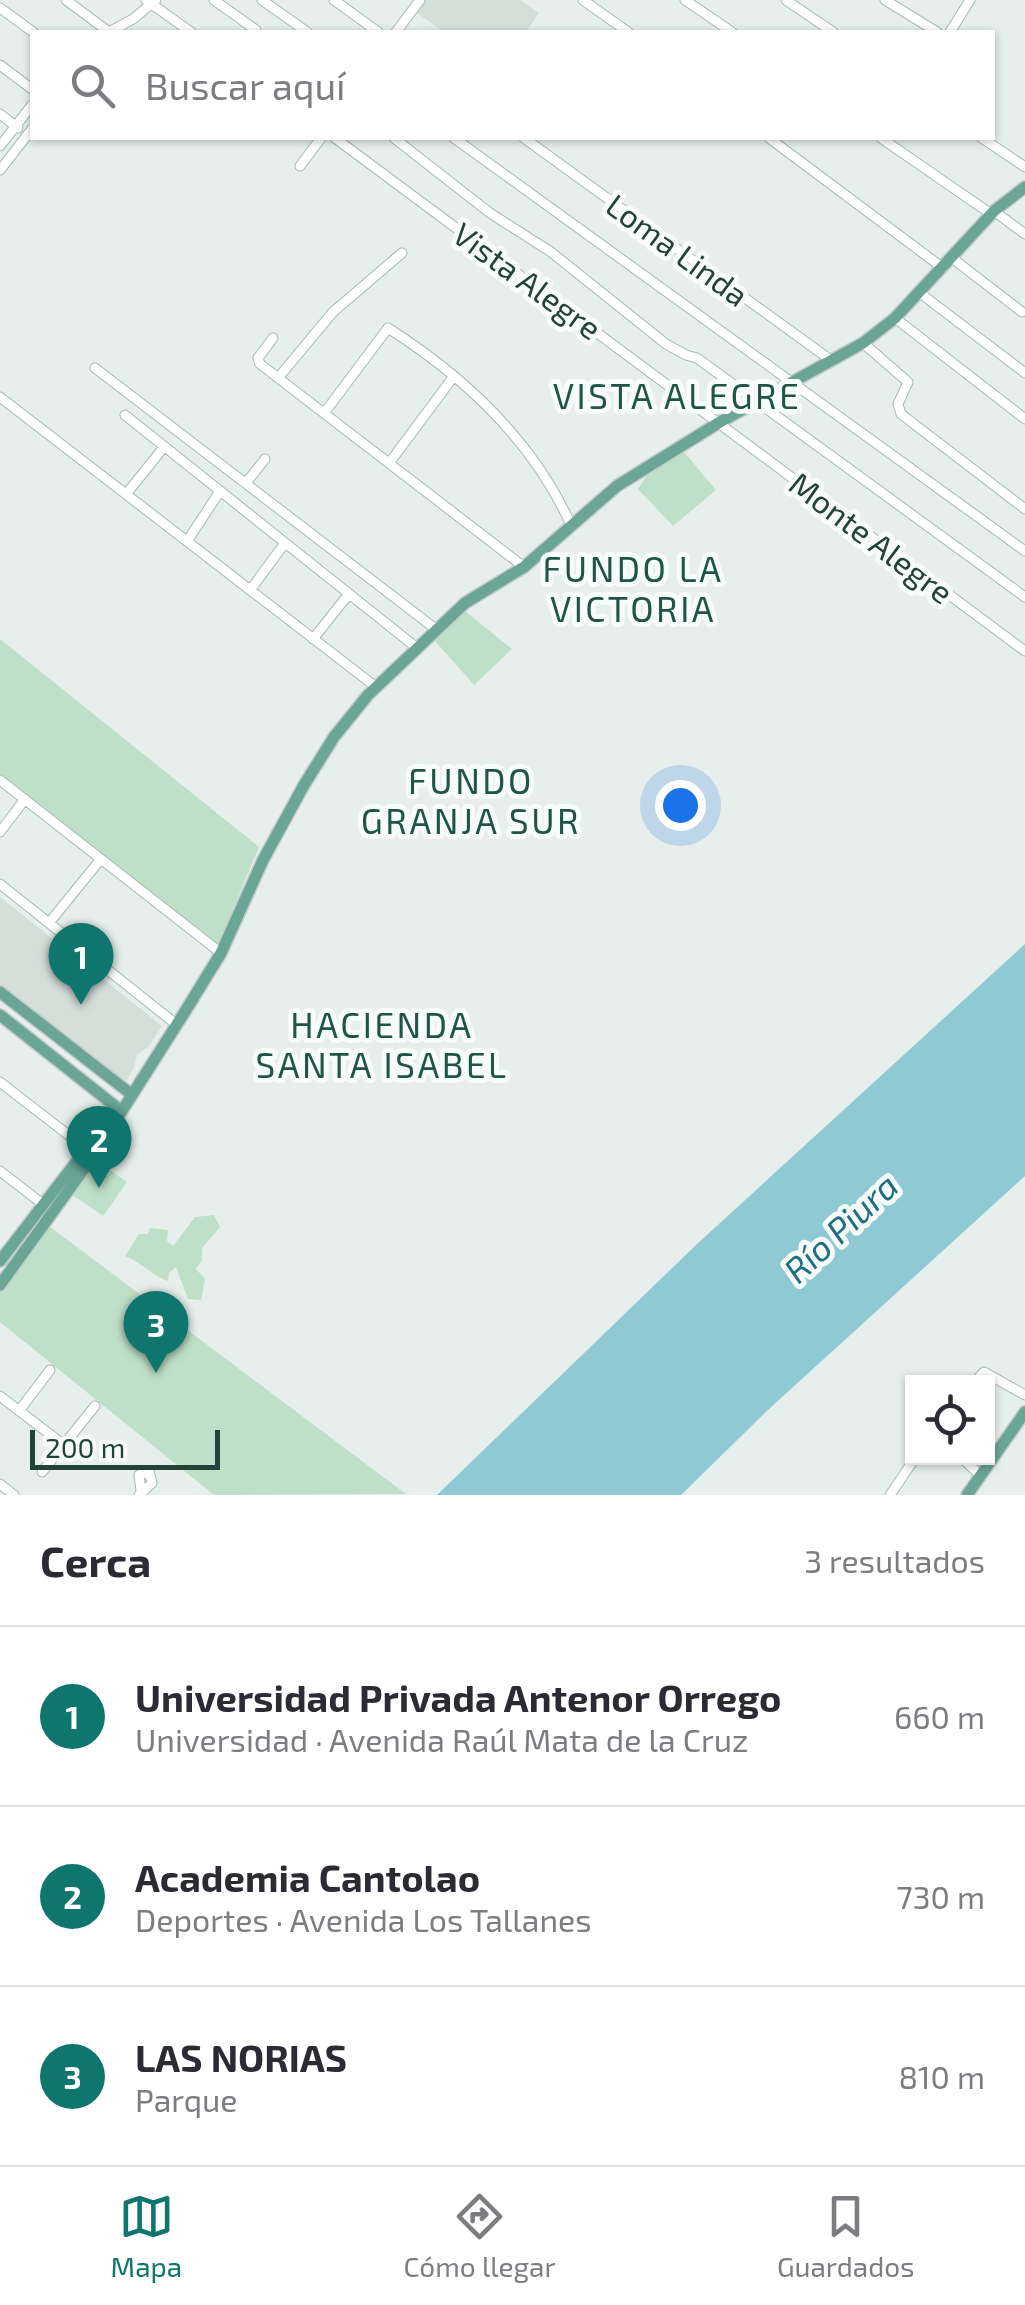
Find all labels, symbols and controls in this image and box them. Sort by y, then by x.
search box [30,30,995,140]
icon: search [65,58,120,113]
text: Buscar aquí [145,62,346,108]
street label: Loma Linda [600,185,756,313]
street label: Vista Alegre [447,214,609,346]
district label: VISTA ALEGRE [553,374,801,416]
street label: Monte Alegre [783,463,961,611]
district label: FUNDO LA VICTORIA [542,547,724,629]
district label: FUNDO GRANJA SUR [361,759,581,841]
your location [655,780,706,831]
pin: 1 [48,922,114,1005]
district label: HACIENDA SANTA ISABEL [256,1003,508,1085]
pin: 2 [66,1106,132,1188]
water label: Río Piura [774,1164,906,1290]
pin: 3 [124,1290,188,1373]
map controls [905,1375,995,1465]
button: locate [905,1375,995,1465]
scale bar [30,1425,220,1470]
text: 200 m [45,1430,125,1464]
text: Cerca [40,1535,151,1585]
text: 3 resultados [804,1541,985,1579]
text: Universidad Privada Antenor Orrego [135,1674,781,1720]
text: 1 [66,1697,79,1735]
text: 660 m [894,1697,985,1735]
text: Universidad · Avenida Raúl Mata de la Cruz [135,1720,748,1758]
text: Academia Cantolao [135,1854,480,1900]
text: 2 [63,1877,82,1915]
text: 730 m [896,1877,985,1915]
text: Deportes · Avenida Los Tallanes [135,1900,591,1938]
text: LAS NORIAS [135,2034,347,2080]
text: 3 [63,2057,82,2095]
text: 810 m [898,2057,985,2095]
text: Parque [135,2080,237,2118]
tab: Mapa [111,2189,182,2283]
tab: Cómo llegar [403,2189,556,2283]
tab: Guardados [777,2189,914,2283]

